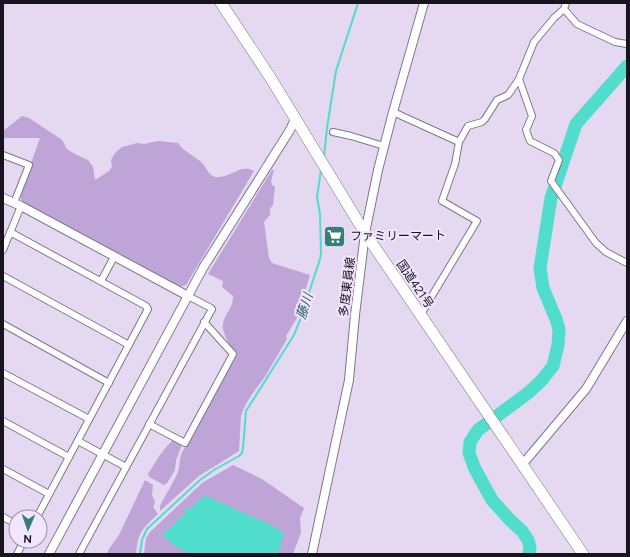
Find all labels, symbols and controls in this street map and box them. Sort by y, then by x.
supermarket icon: ファミリーマート [321,223,347,249]
place label: ファミリーマート [350,229,446,243]
street label: 多度東員線 [336,256,358,318]
street label: 国道421号 [394,257,436,311]
water label: 藤川 [293,290,316,321]
north arrow [8,509,48,549]
text: N [23,532,32,545]

